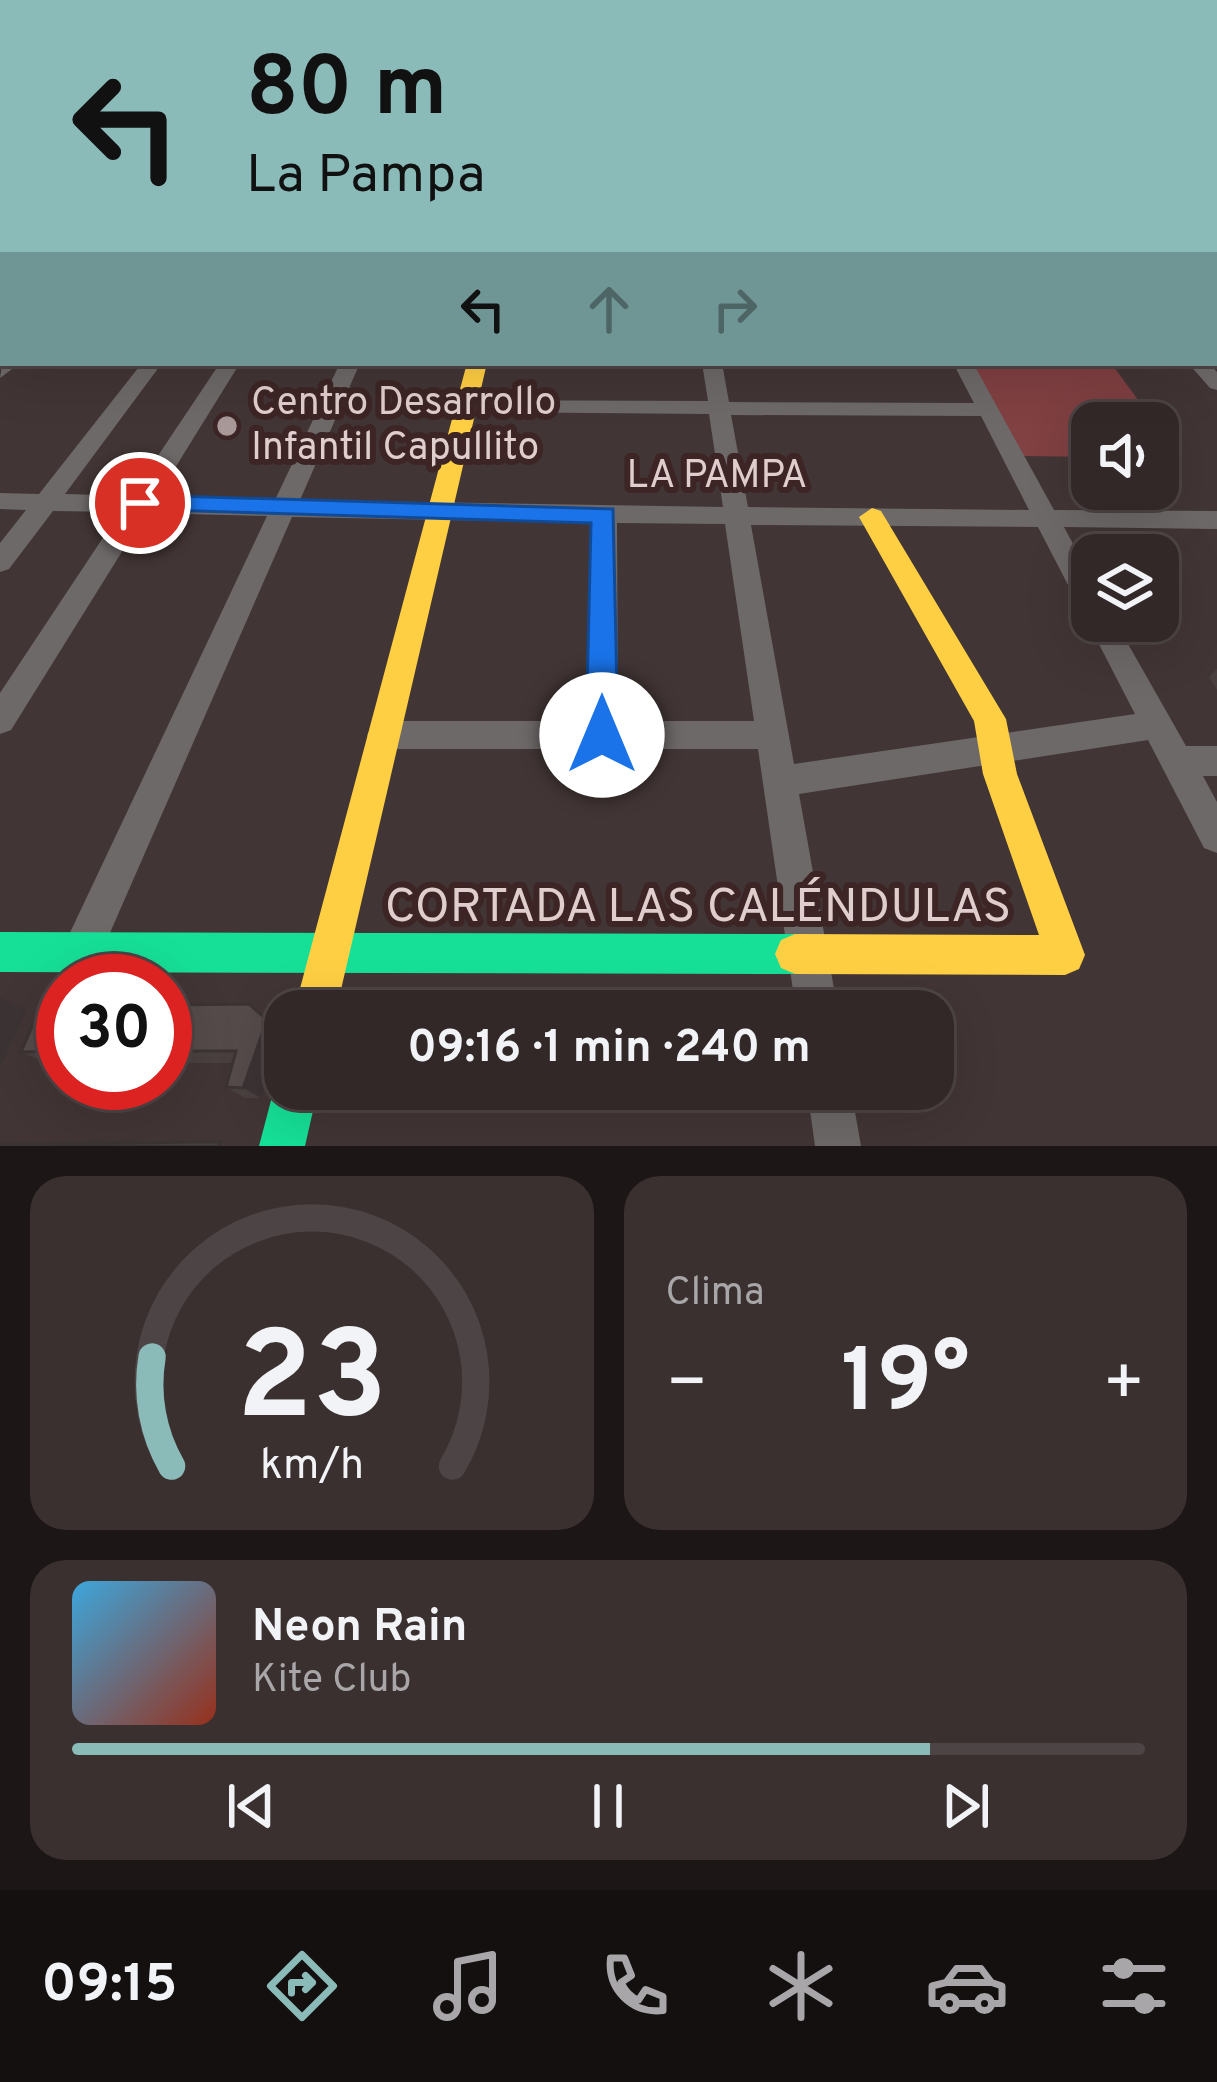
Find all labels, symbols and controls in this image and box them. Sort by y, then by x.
text: 80 m [246,39,447,145]
icon: left [48,48,204,204]
text: La Pampa [246,143,485,212]
icon: left [450,276,516,342]
icon: ahead [576,276,642,342]
icon: right [702,276,768,342]
place label: Centro Desarrollo Infantil Capullito [251,380,556,474]
map controls [1071,402,1179,642]
button: sound [1071,402,1179,510]
marker: Centro Desarrollo Infantil Capullito [214,413,240,439]
pin [89,452,191,554]
street label: LA PAMPA [626,453,808,502]
icon: arrive [107,470,173,536]
button: layers [1071,534,1179,642]
position arrow [539,672,665,798]
street label: CORTADA LAS CALÉNDULAS [385,877,1011,939]
speed limit sign: 30 [36,954,192,1110]
text: 09:16 · 1 min · 240 m [407,1021,811,1078]
text: Clima [666,1270,765,1319]
text: 23 [236,1305,387,1463]
text: 19° [841,1330,970,1443]
text: − [666,1345,708,1428]
text: + [1102,1345,1145,1428]
text: km/h [260,1440,364,1494]
text: Neon Rain [252,1600,468,1657]
text: Kite Club [252,1657,411,1706]
icon: previous [218,1773,284,1839]
icon: pause [575,1773,641,1839]
icon: next [933,1773,999,1839]
icon: directions [260,1944,344,2028]
icon: music [426,1944,510,2028]
icon: phone [593,1944,677,2028]
icon: climate [759,1944,843,2028]
icon: car [925,1944,1009,2028]
icon: filters [1092,1944,1176,2028]
text: 09:15 [41,1952,178,2021]

